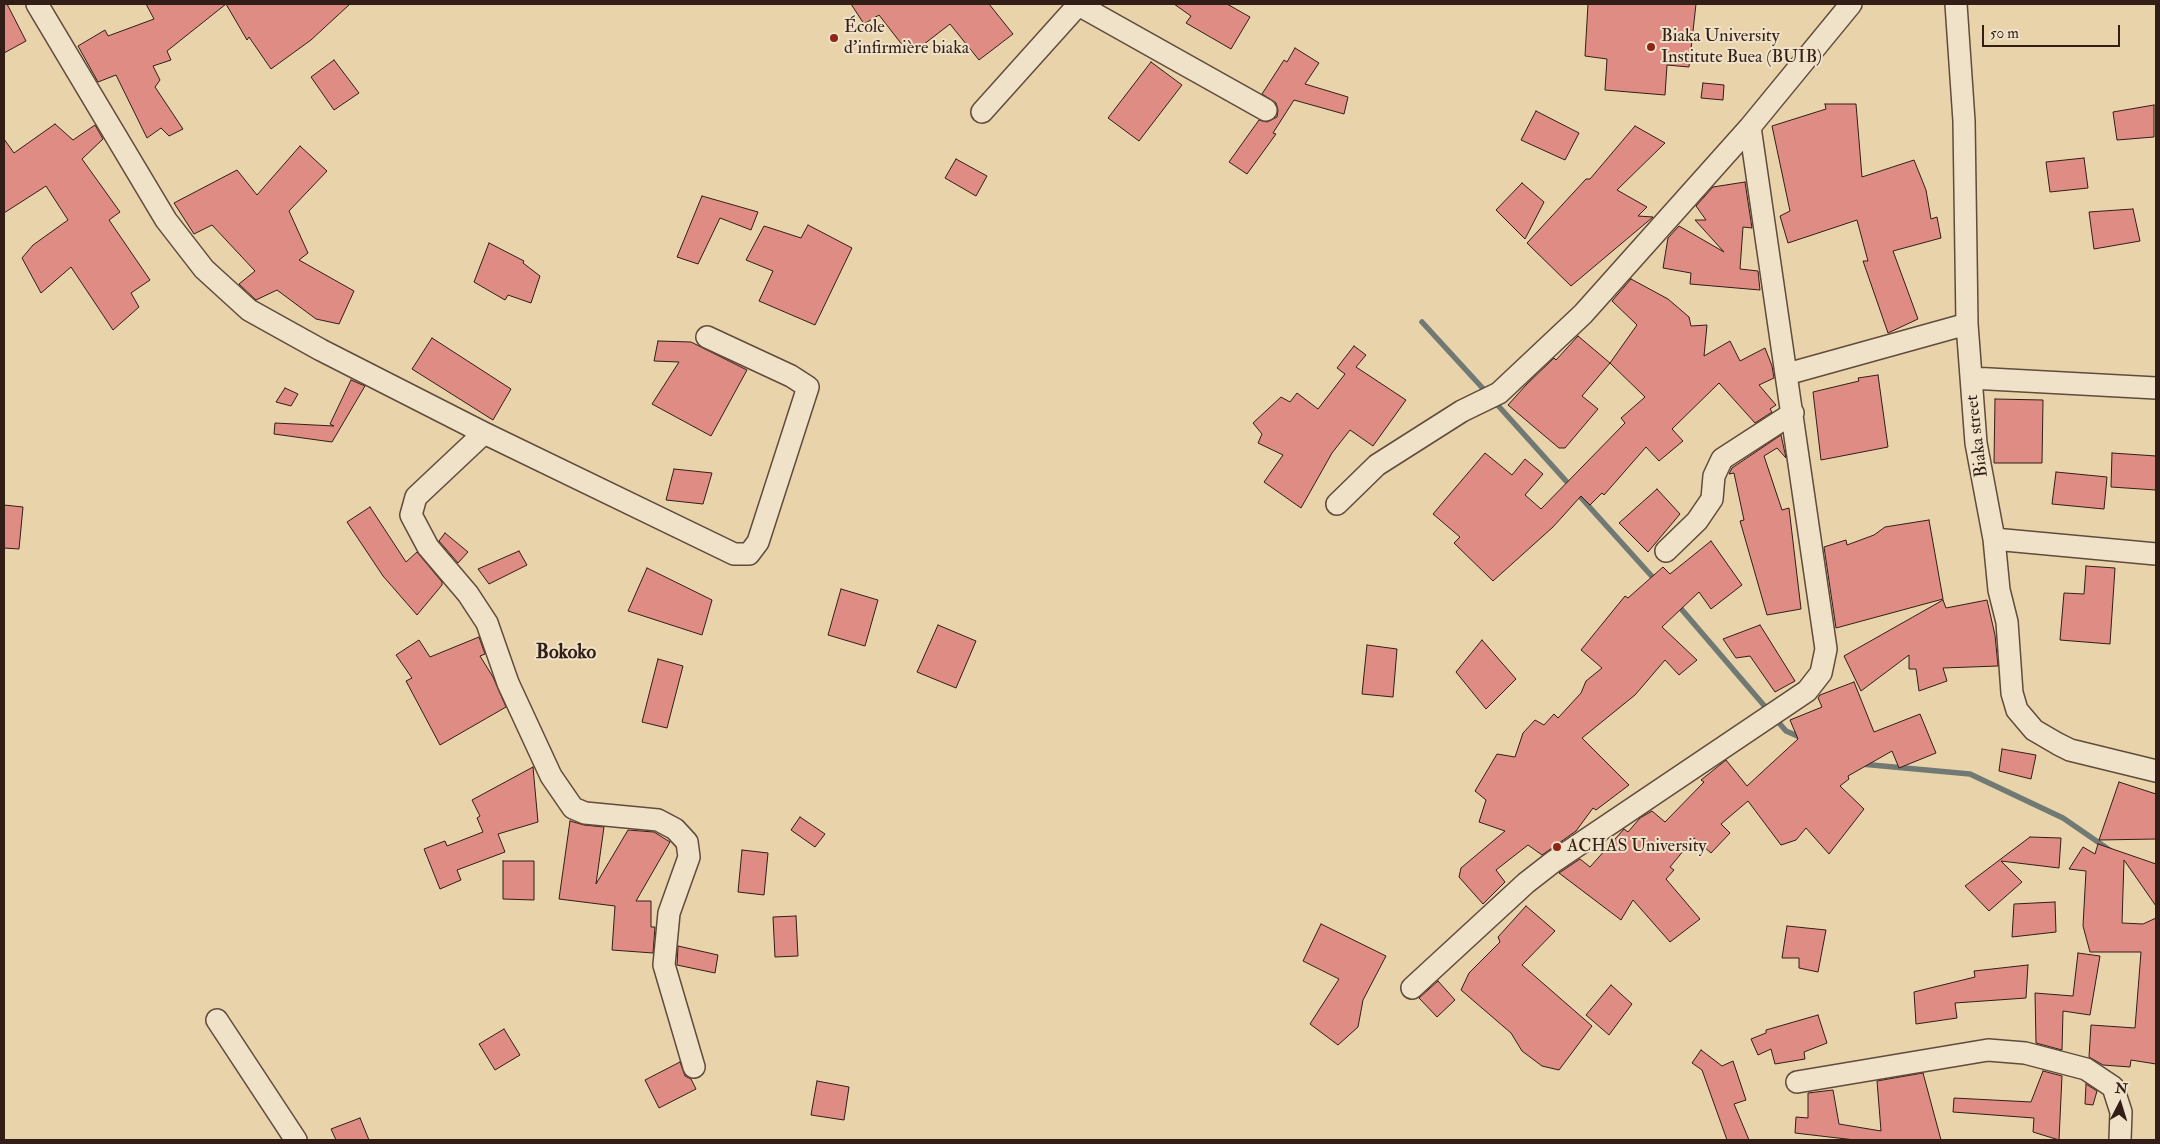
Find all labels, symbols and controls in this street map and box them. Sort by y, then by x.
scale bar [1985,15,2122,47]
place label: École d'infirmière biaka [844,17,969,59]
text: 50 m [1990,24,2019,43]
place label: Biaka University Institute Buea (BUIB) [1661,26,1822,68]
marker: École d'infirmière biaka [828,32,840,44]
marker: Biaka University Institute Buea (BUIB) [1645,41,1657,53]
street label: Biaka street [1962,393,1994,479]
district label: Bokoko [536,642,596,666]
place label: ACHAS University [1567,836,1706,858]
marker: ACHAS University [1551,841,1563,853]
north arrow [2095,1079,2145,1129]
text: N [2114,1080,2128,1098]

